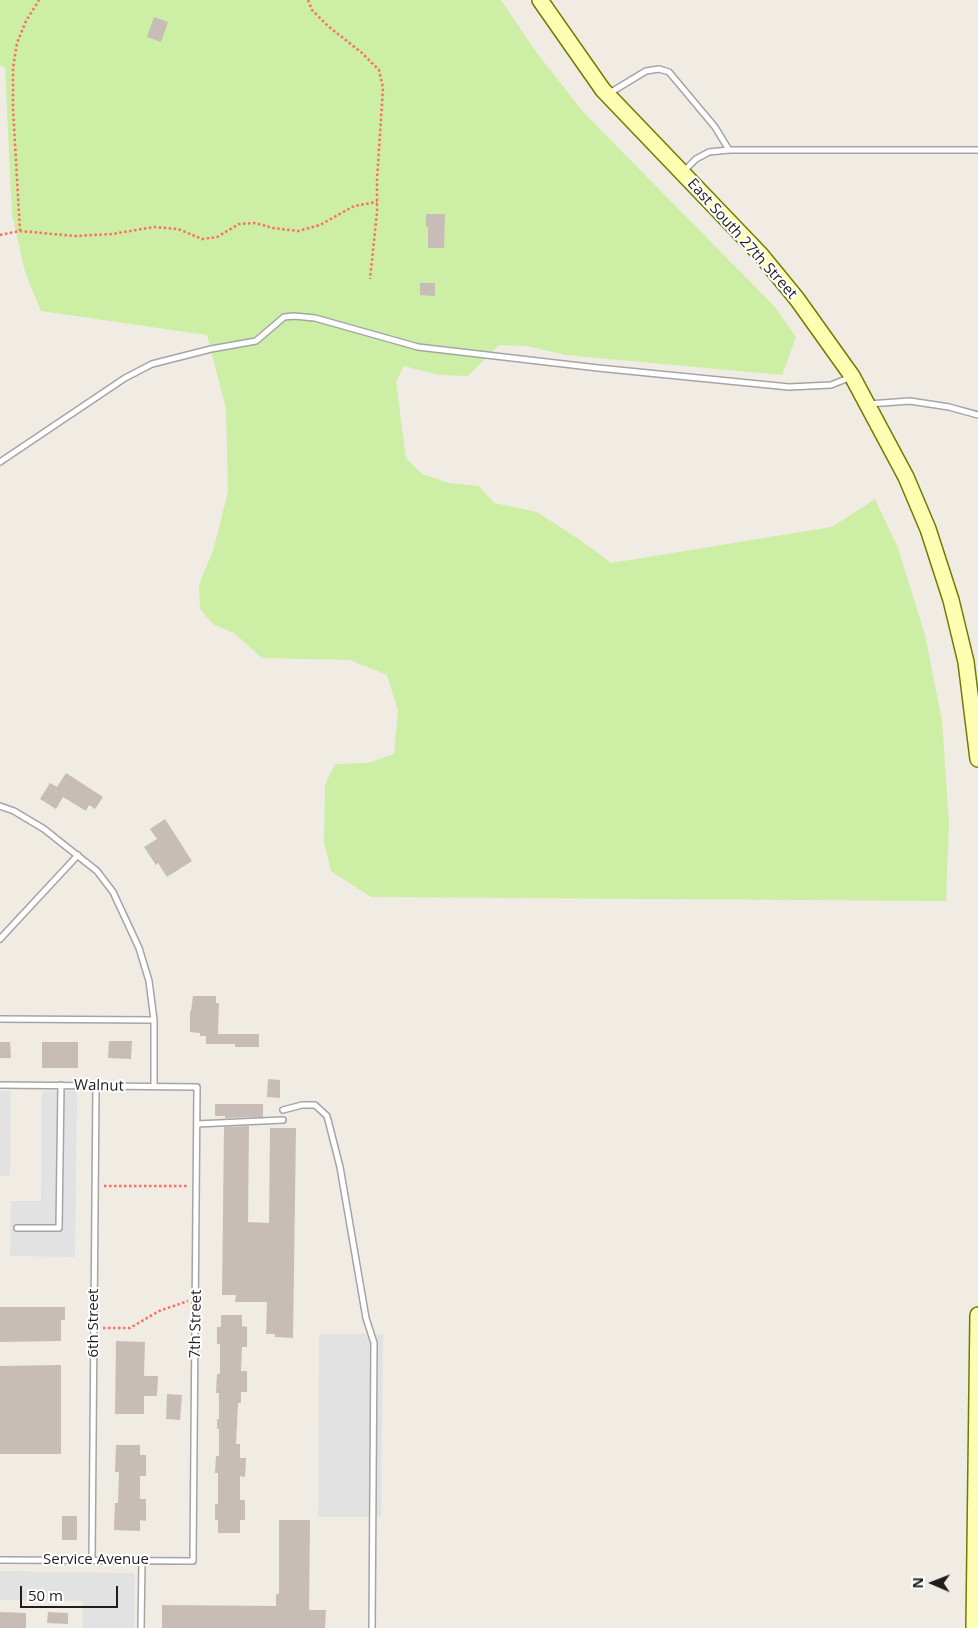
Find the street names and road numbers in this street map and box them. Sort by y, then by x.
street label: East South 27th Street [683,175,801,303]
street label: Walnut [74,1077,124,1095]
street label: 6th Street [85,1289,103,1357]
street label: 7th Street [186,1289,206,1359]
street label: Service Avenue [43,1551,149,1569]

